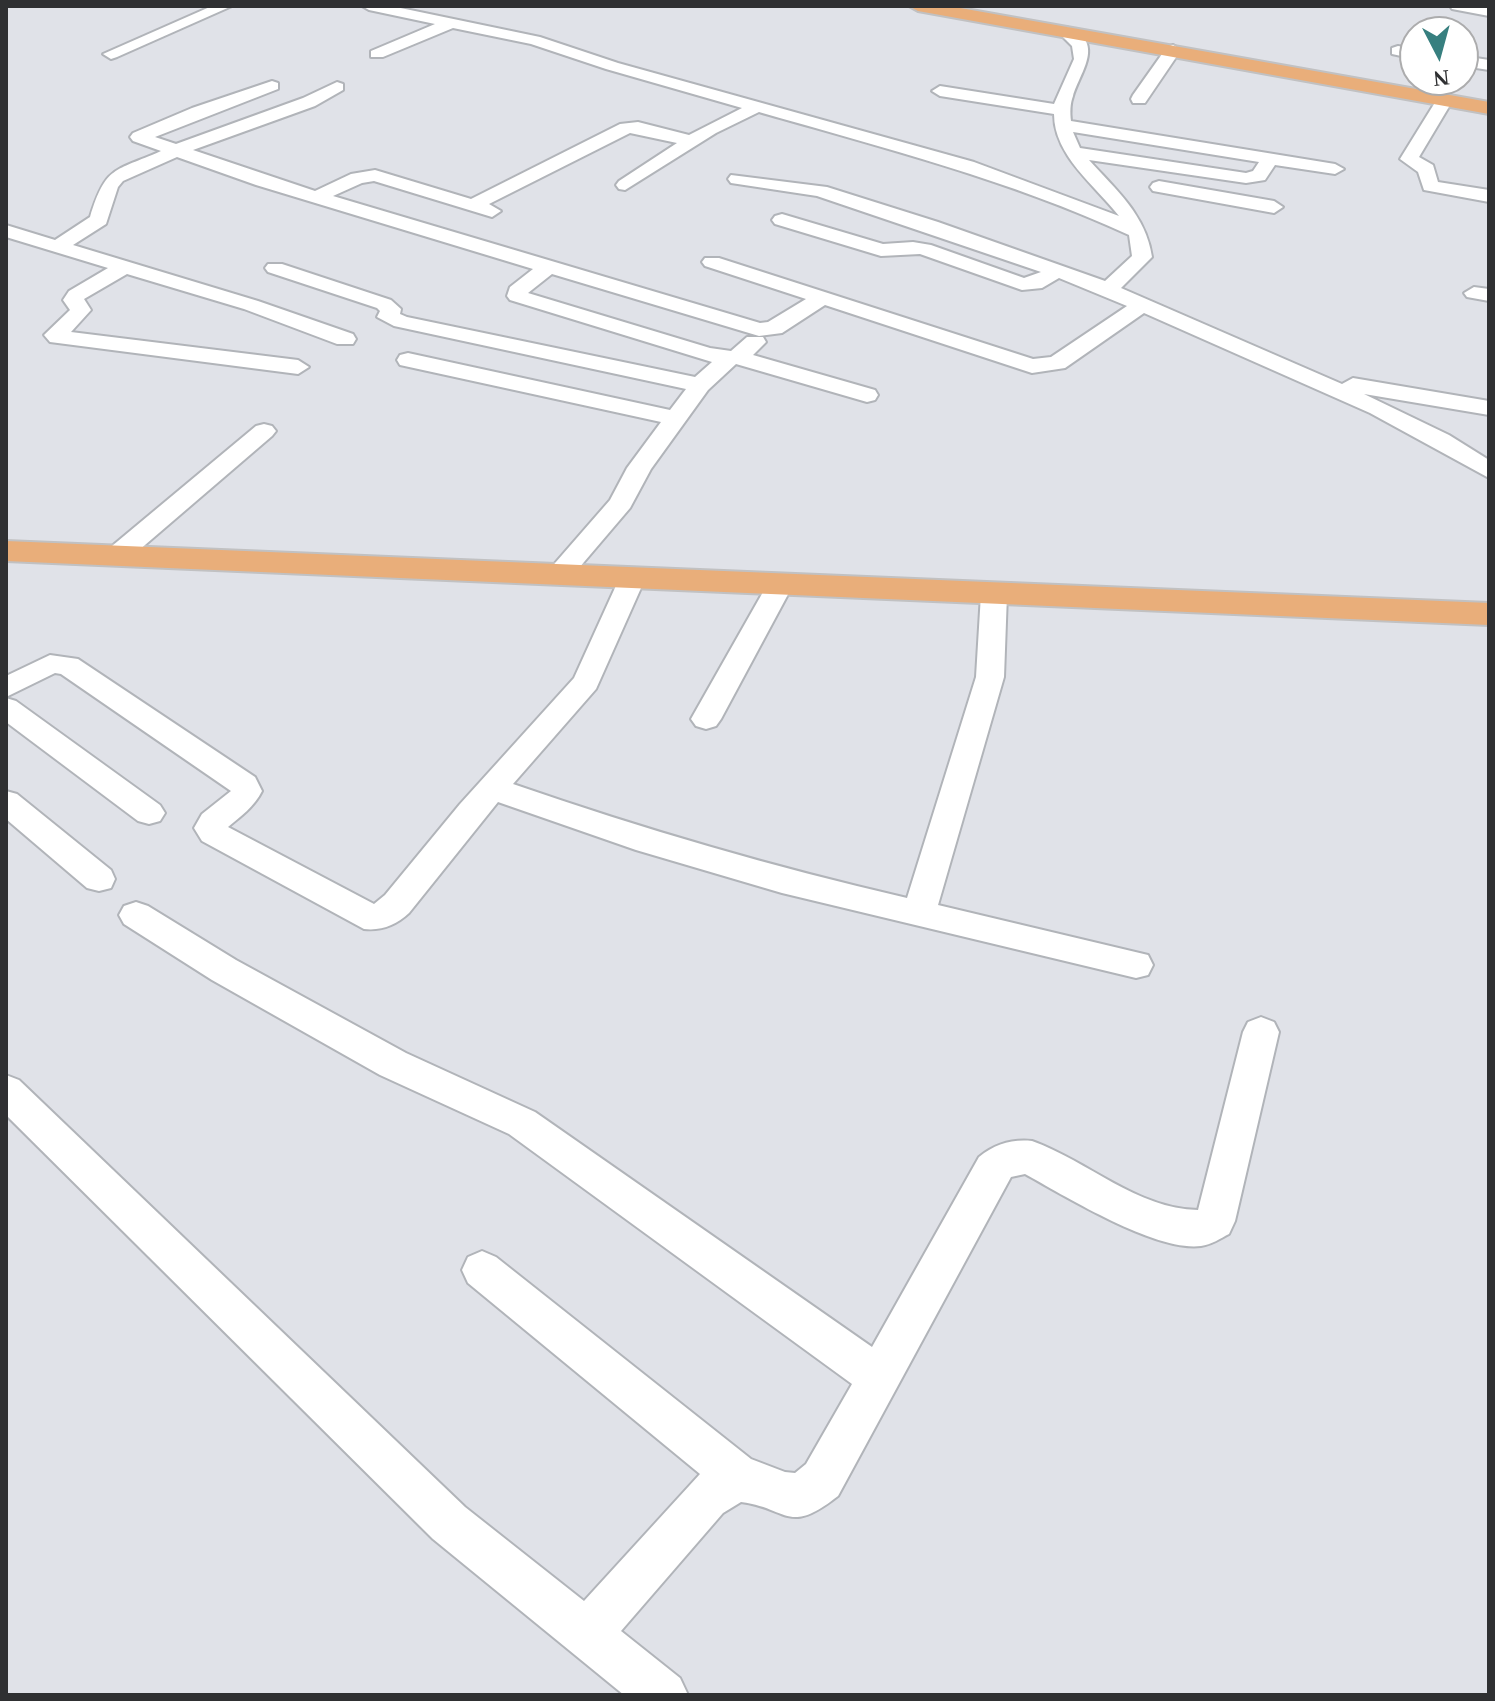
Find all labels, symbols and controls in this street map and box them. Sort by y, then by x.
north arrow [1399,16,1479,96]
text: N [1432,65,1451,92]

